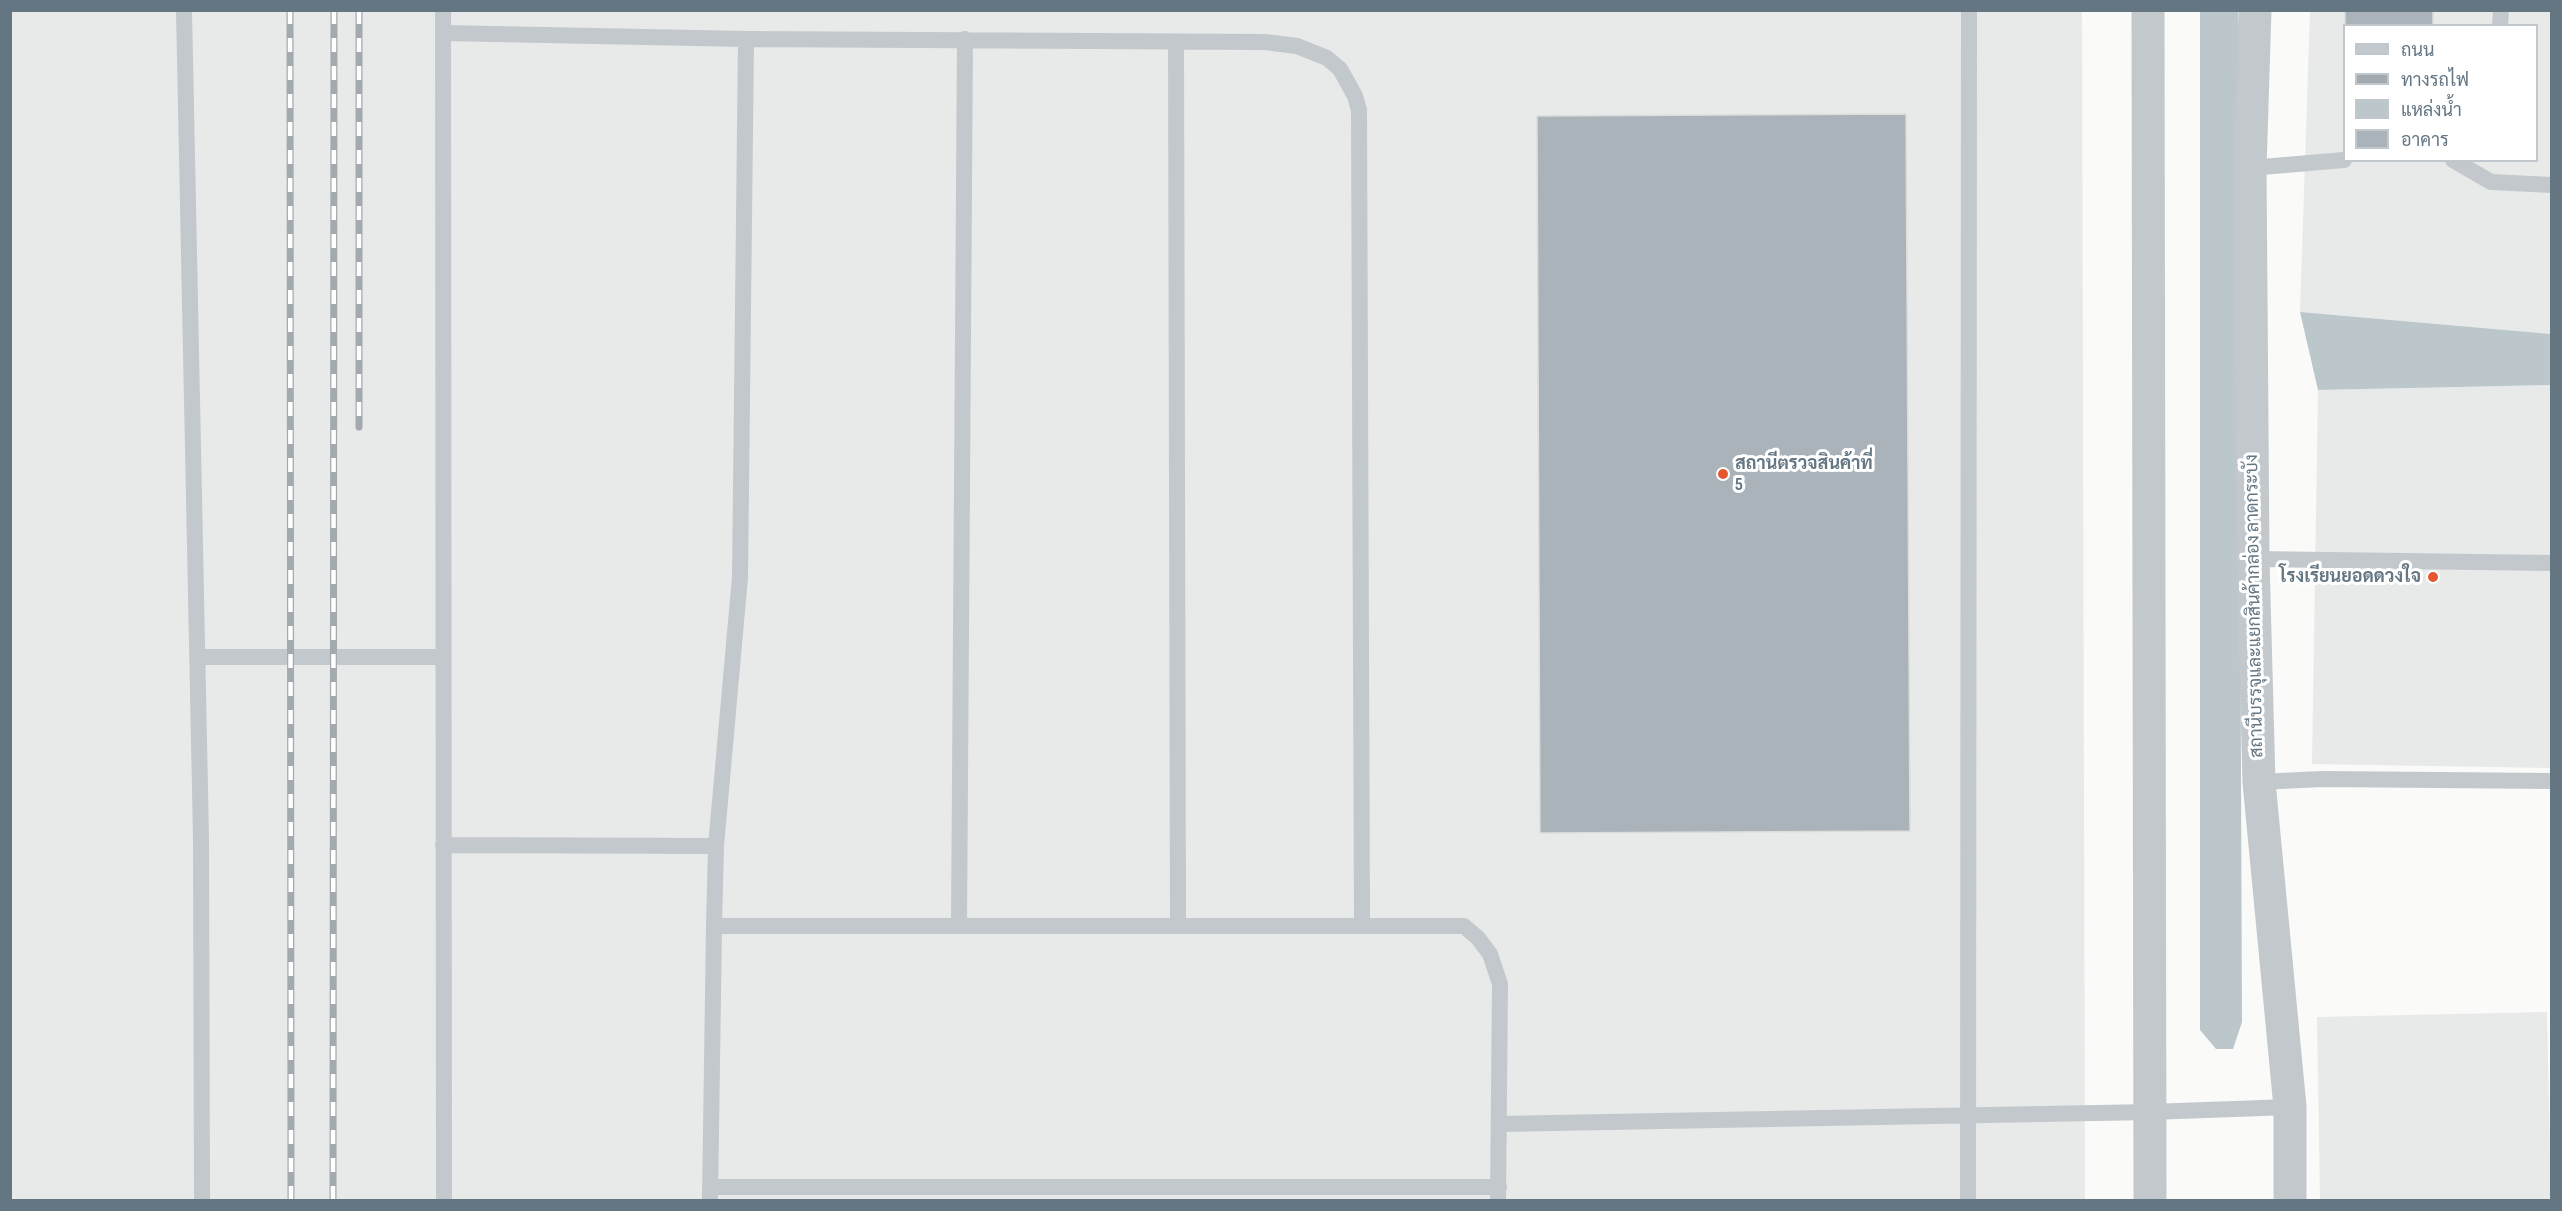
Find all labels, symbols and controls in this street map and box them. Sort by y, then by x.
legend [2343,24,2538,162]
text: ถนน [2401,40,2434,61]
text: ทางรถไฟ [2401,70,2469,91]
text: แหล่งน้ำ [2401,100,2462,121]
text: อาคาร [2401,130,2449,151]
place label: สถานีตรวจสินค้าที่ 5 [1735,453,1873,496]
street label: สถานีบรรจุและแยกสินค้ากล่อง ลาดกระบัง [2242,454,2268,758]
marker: สถานีตรวจสินค้าที่ 5 [1716,467,1730,481]
place label: โรงเรียนยอดดวงใจ [2279,566,2421,588]
marker: โรงเรียนยอดดวงใจ [2426,570,2440,584]

